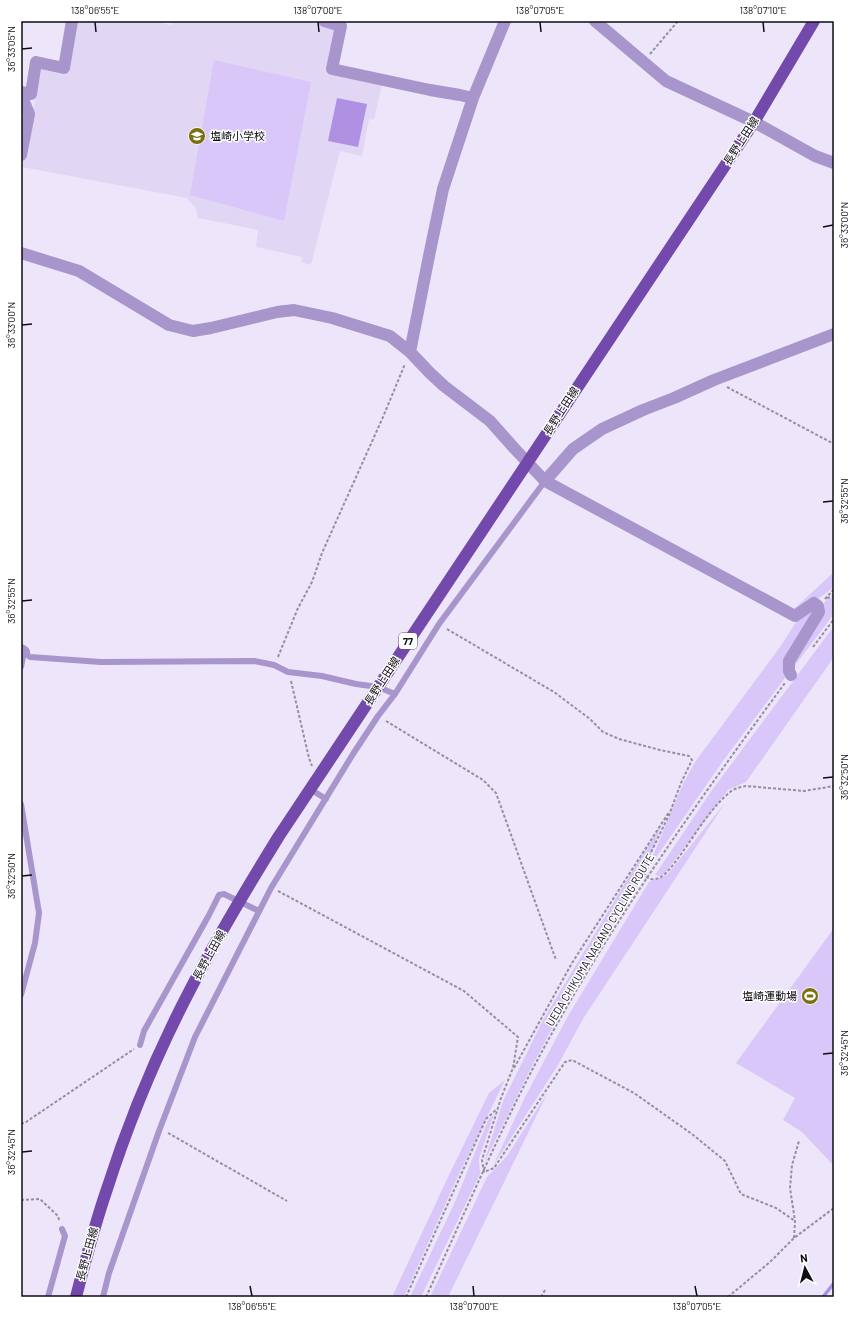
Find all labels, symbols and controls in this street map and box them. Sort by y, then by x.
text: 138°06'55"E [71,4,119,16]
text: 138°07'00"E [293,4,343,16]
text: 138°07'05"E [516,4,564,16]
text: 138°07'10"E [739,4,787,16]
text: 36°33'05"N [5,26,17,72]
street label: 長野上田線 [720,114,761,167]
school or university icon: 塩崎小学校 [187,126,207,146]
place label: 塩崎小学校 [210,129,265,142]
text: 36°33'00"N [838,202,850,248]
text: 36°33'00"N [5,302,17,348]
street label: 長野上田線 [540,384,581,437]
text: 36°32'55"N [838,478,850,524]
text: 36°32'55"N [5,578,17,624]
road number: 77 [399,633,417,649]
street label: 長野上田線 [361,654,402,707]
text: 36°32'50"N [838,754,850,800]
street label: UEDA CHIKUMA NAGANO CYCLING ROUTE [543,851,656,1028]
text: 36°32'50"N [5,853,17,899]
street label: 長野上田線 [190,928,228,982]
sports icon: 塩崎運動場 [800,986,820,1006]
place label: 塩崎運動場 [742,989,797,1002]
text: 36°32'45"N [838,1030,850,1076]
text: 36°32'45"N [5,1129,17,1175]
street label: 長野上田線 [73,1226,100,1282]
north arrow [785,1248,825,1288]
text: N [799,1251,808,1264]
text: 138°06'55"E [228,1300,276,1312]
text: 138°07'00"E [449,1300,499,1312]
text: 138°07'05"E [673,1300,721,1312]

